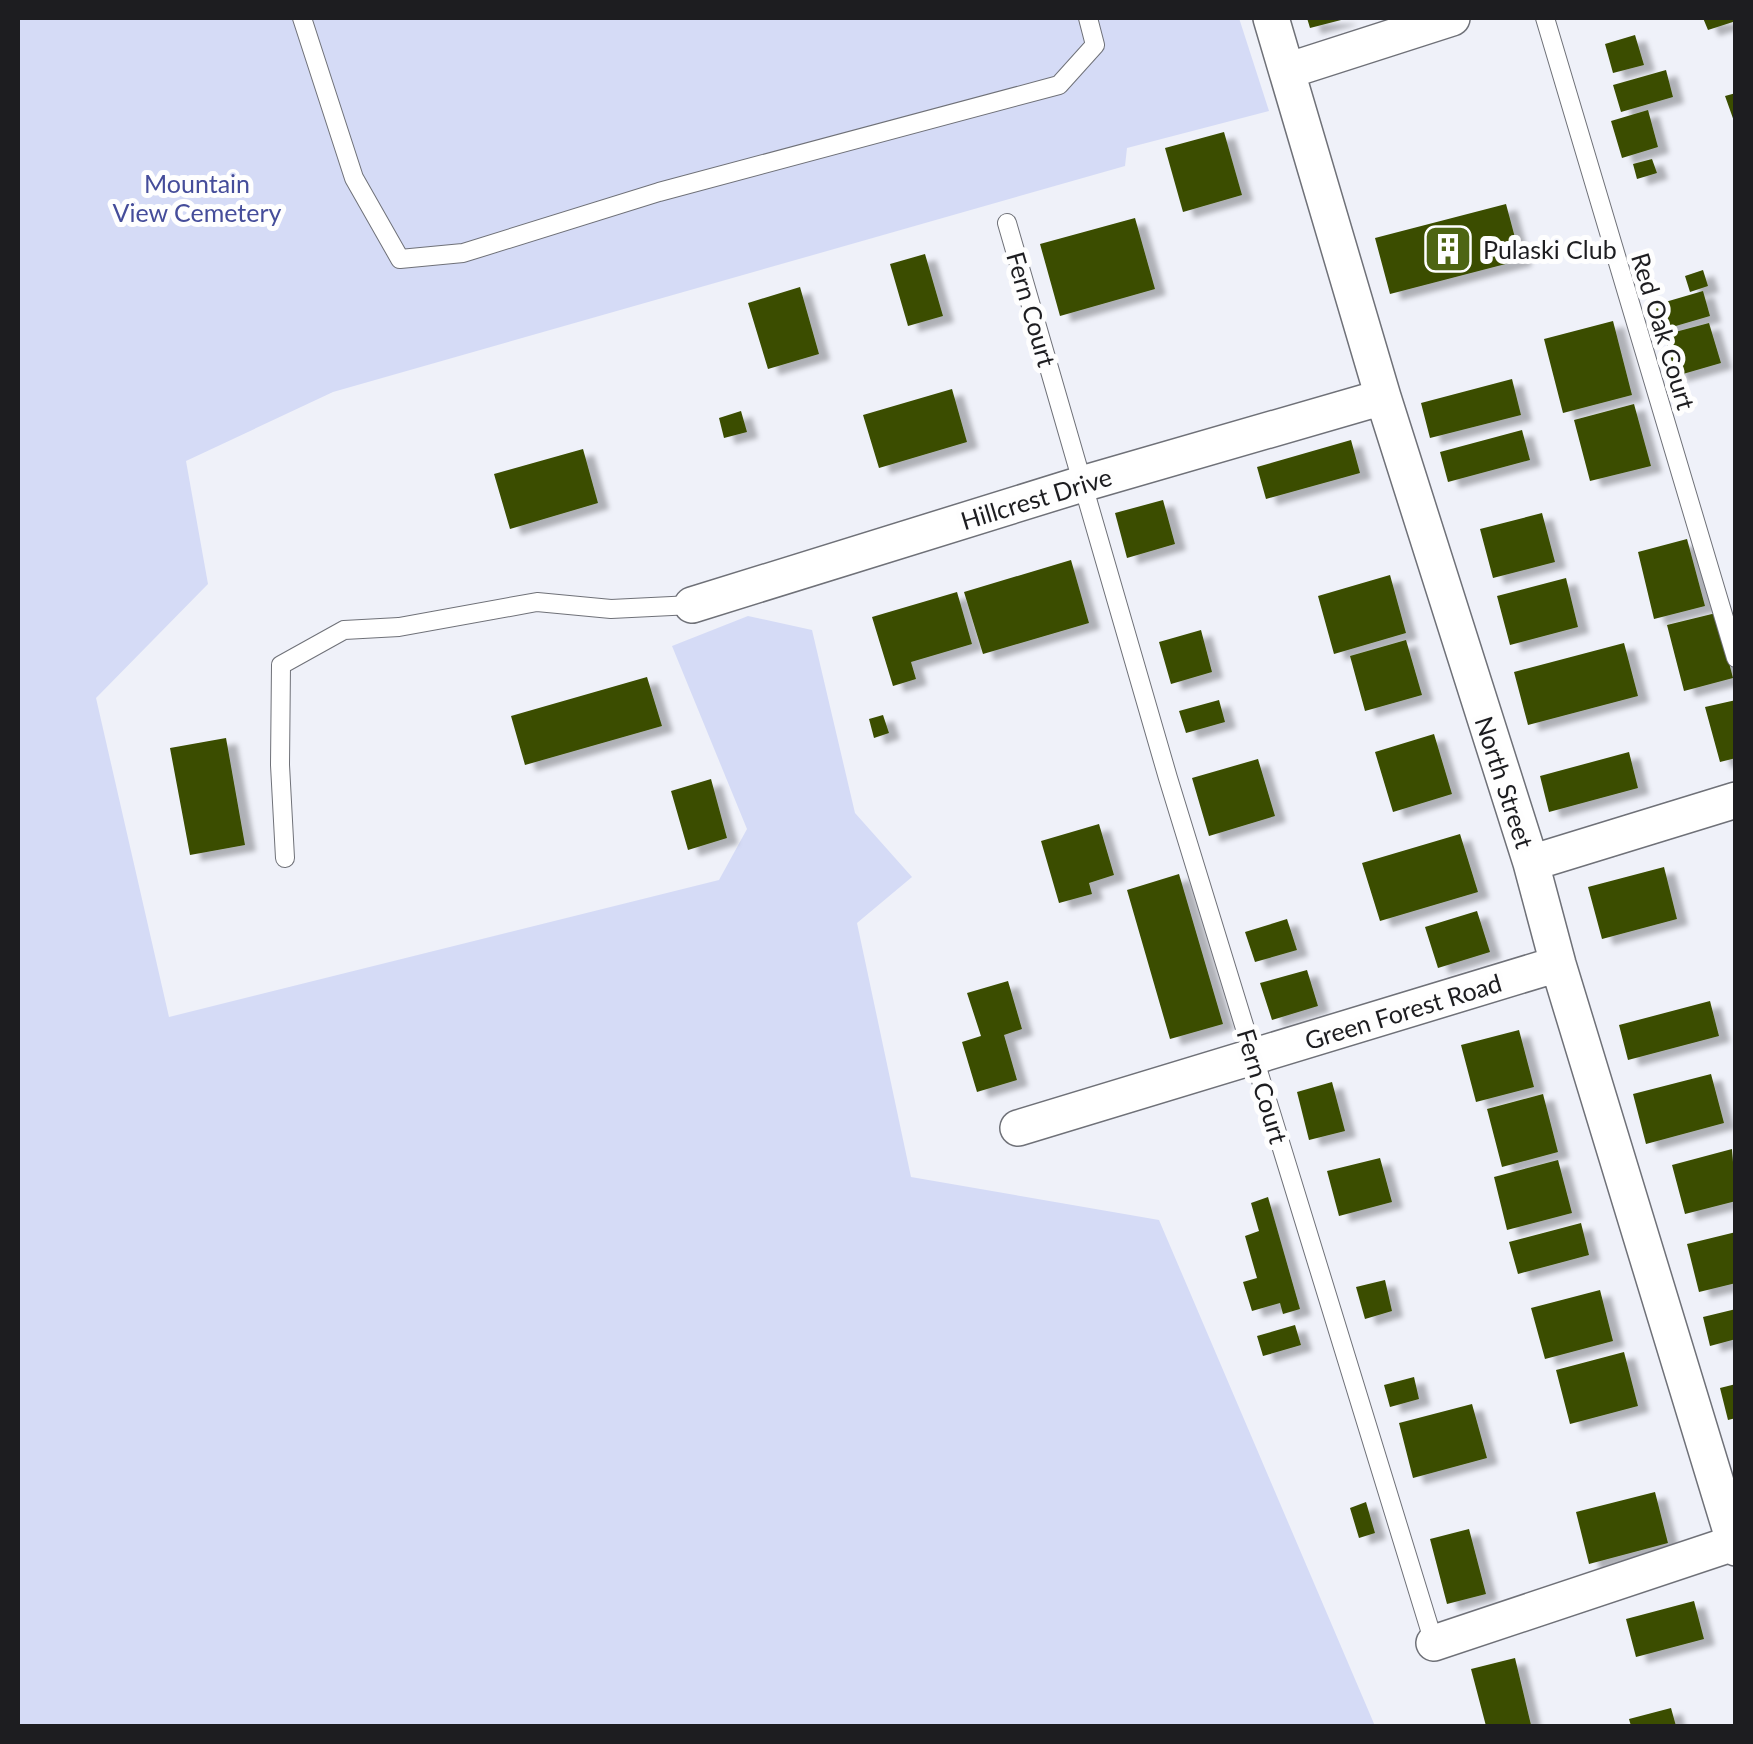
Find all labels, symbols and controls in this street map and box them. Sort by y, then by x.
park label: Mountain View Cemetery [113,168,282,227]
building icon: Pulaski Club [1422,223,1474,275]
place label: Pulaski Club [1483,234,1617,264]
street label: Fern Court [1001,248,1063,370]
street label: Red Oak Court [1626,249,1702,413]
street label: Hillcrest Drive [957,461,1115,535]
street label: North Street [1470,712,1540,852]
street label: Green Forest Road [1301,967,1505,1055]
street label: Fern Court [1231,1025,1295,1147]

